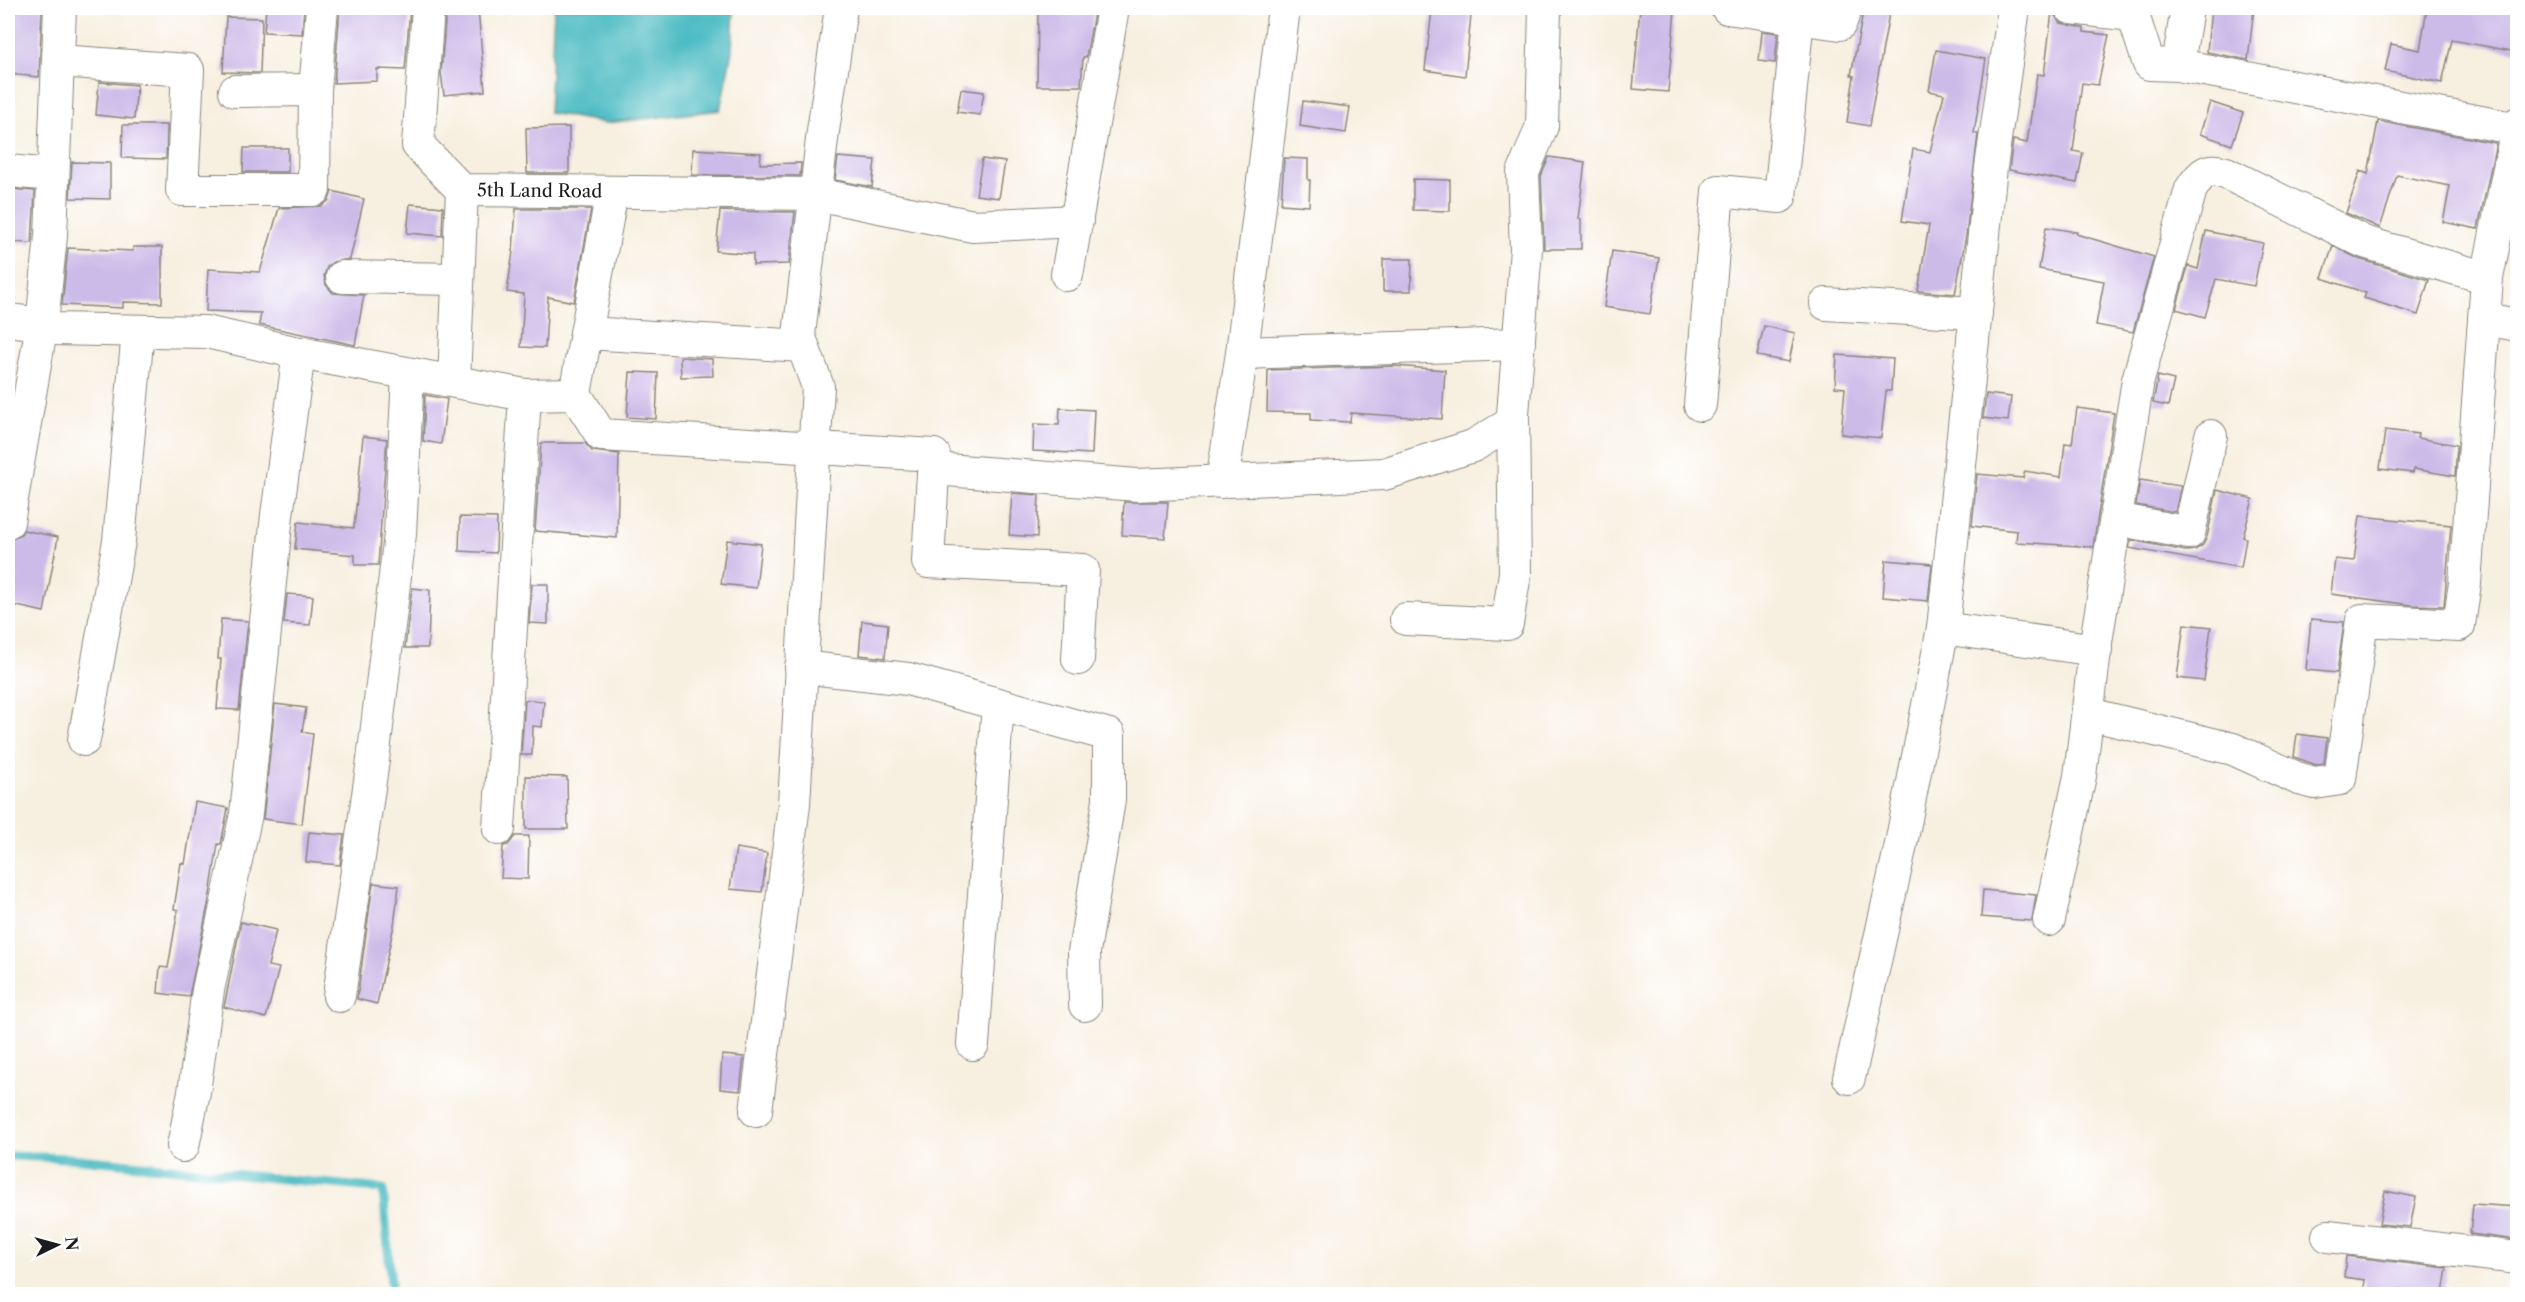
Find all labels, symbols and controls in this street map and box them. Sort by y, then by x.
street label: 5th Land Road [477,179,602,203]
north arrow [27,1215,87,1275]
text: N [61,1236,83,1252]

